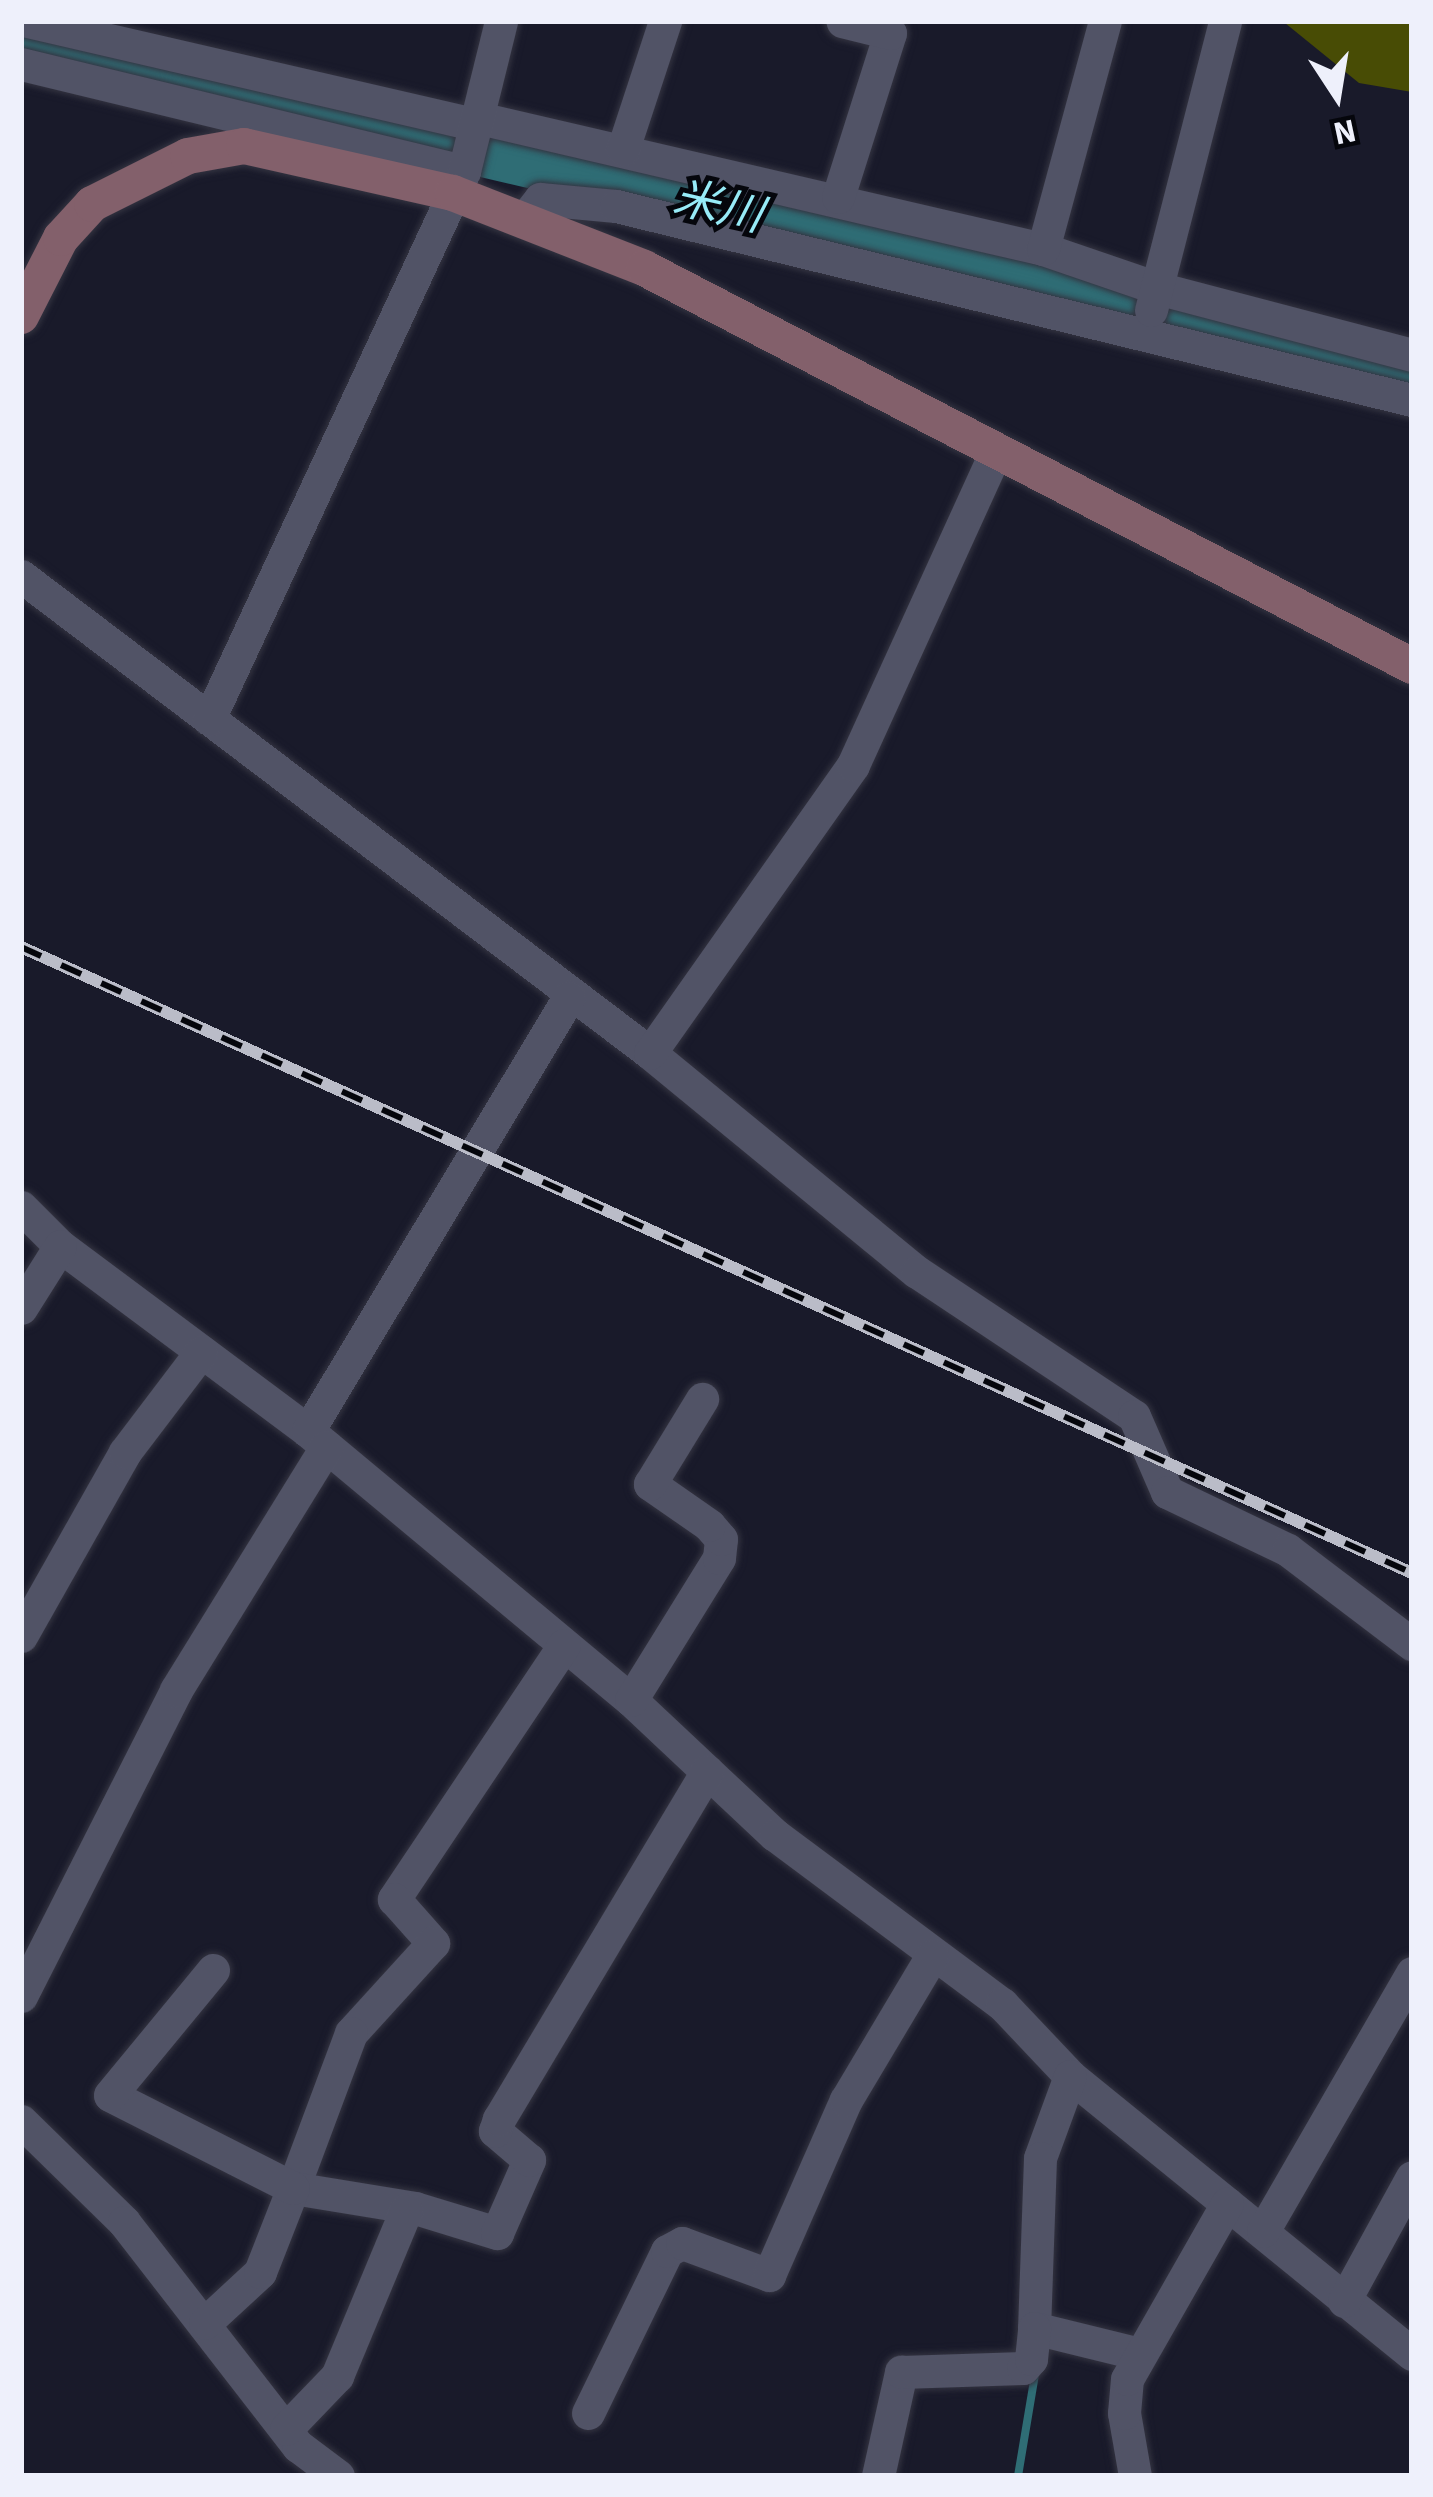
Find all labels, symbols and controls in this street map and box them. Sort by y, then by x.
north arrow [1277,36,1397,156]
text: N [1329,106,1360,157]
water label: 米川 [668,172,768,244]

